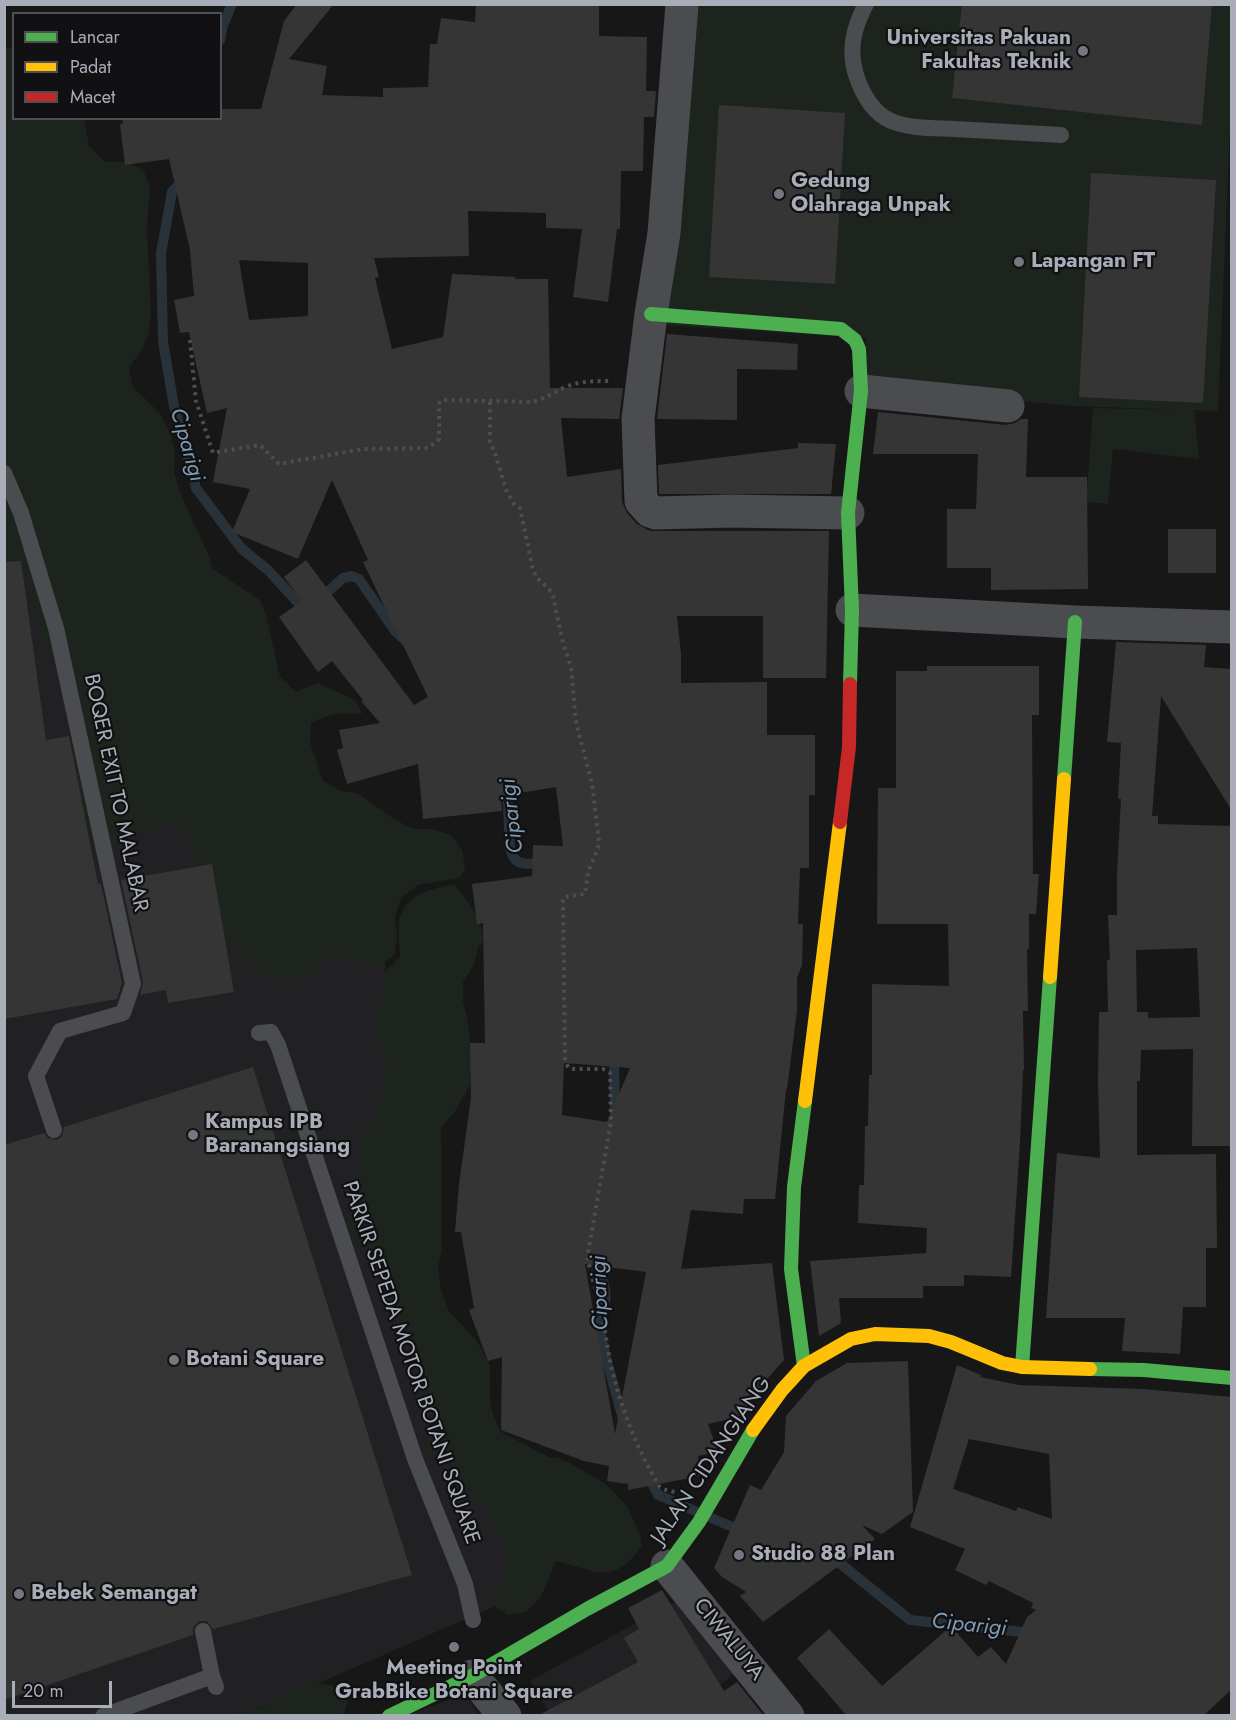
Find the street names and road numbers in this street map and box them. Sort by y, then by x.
street label: BOQER EXIT TO MALABAR [77,672,153,914]
street label: PARKIR SEPEDA MOTOR BOTANI SQUARE [336,1178,484,1548]
street label: JALAN CIDANGIANG [647,1372,777,1550]
street label: CIWALUYA [687,1594,769,1686]

